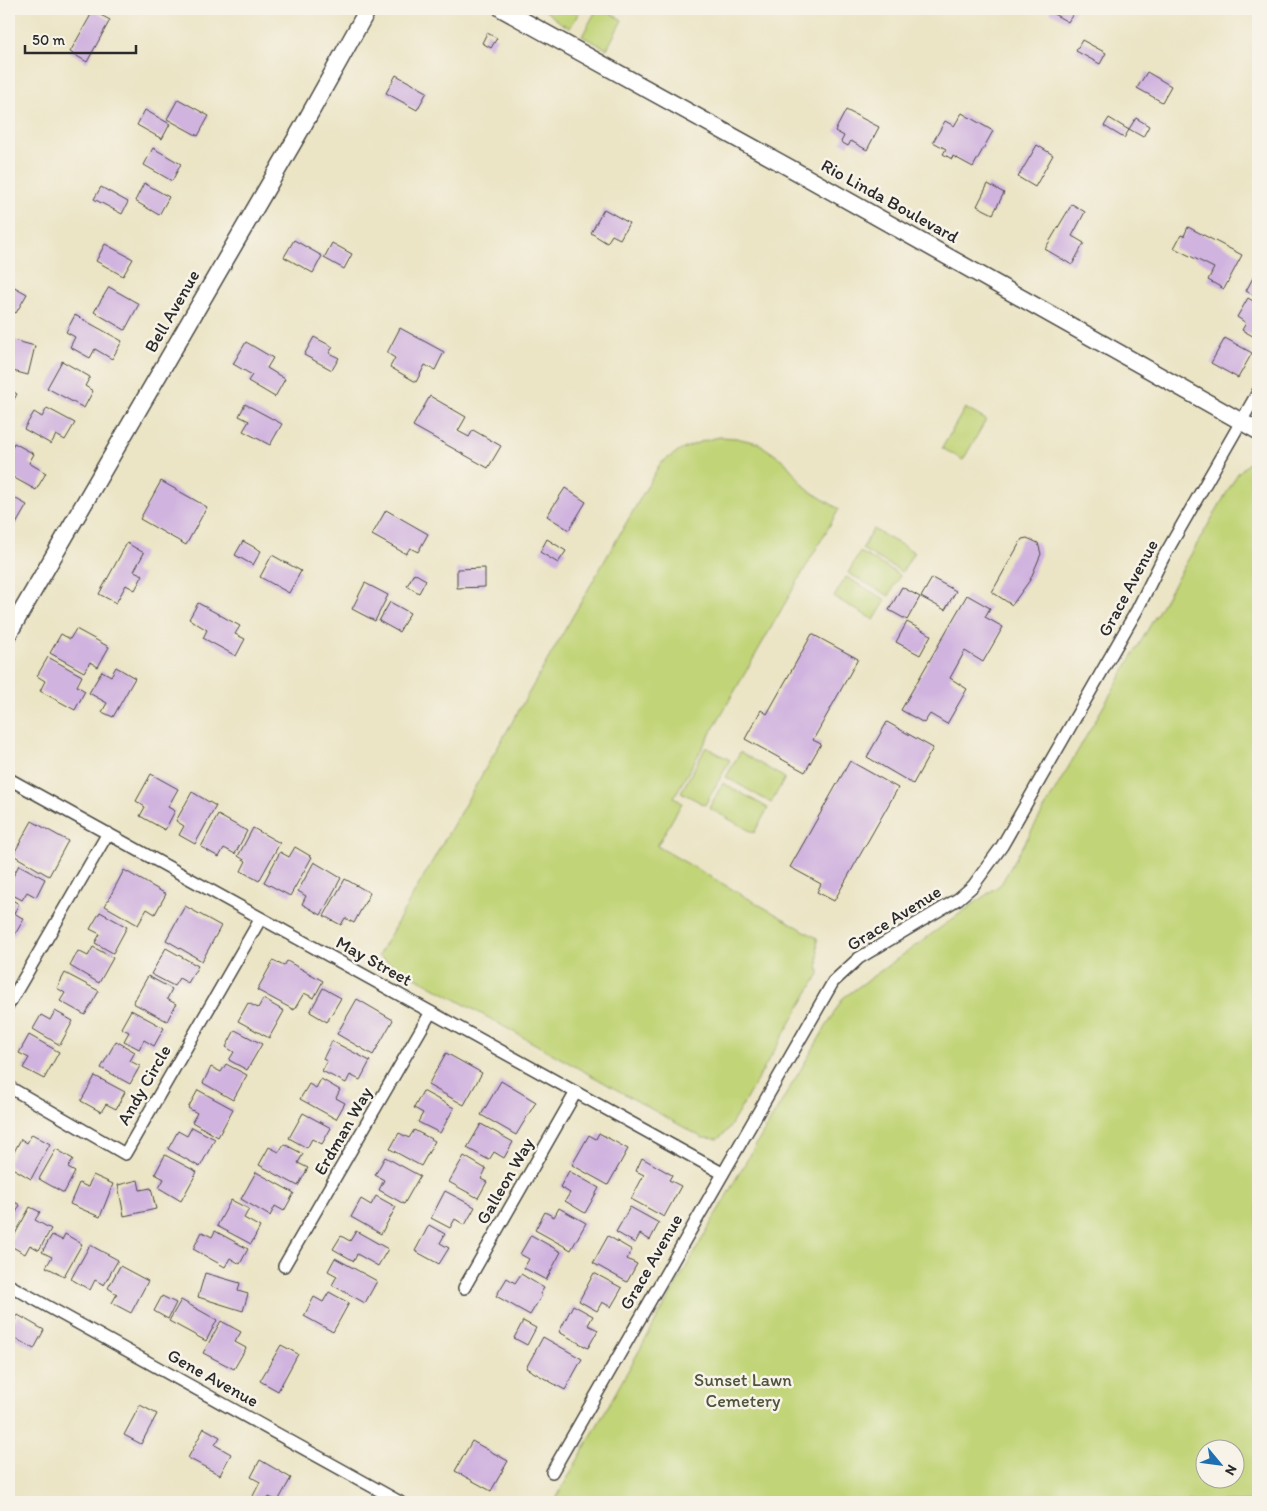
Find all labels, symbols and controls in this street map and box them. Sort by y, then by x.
scale bar [25,22,136,54]
text: 50 m [32,31,65,49]
street label: Rio Linda Boulevard [817,154,963,248]
street label: Bell Avenue [140,266,204,356]
street label: Grace Avenue [1093,536,1163,640]
street label: Grace Avenue [843,880,945,956]
street label: May Street [332,931,416,991]
street label: Andy Circle [112,1041,176,1129]
street label: Erdman Way [309,1083,377,1179]
street label: Galleon Way [471,1133,539,1228]
street label: Grace Avenue [615,1210,687,1314]
street label: Gene Avenue [163,1344,263,1412]
park label: Sunset Lawn Cemetery [694,1369,792,1412]
north arrow [1194,1438,1244,1488]
text: N [1221,1462,1241,1478]

